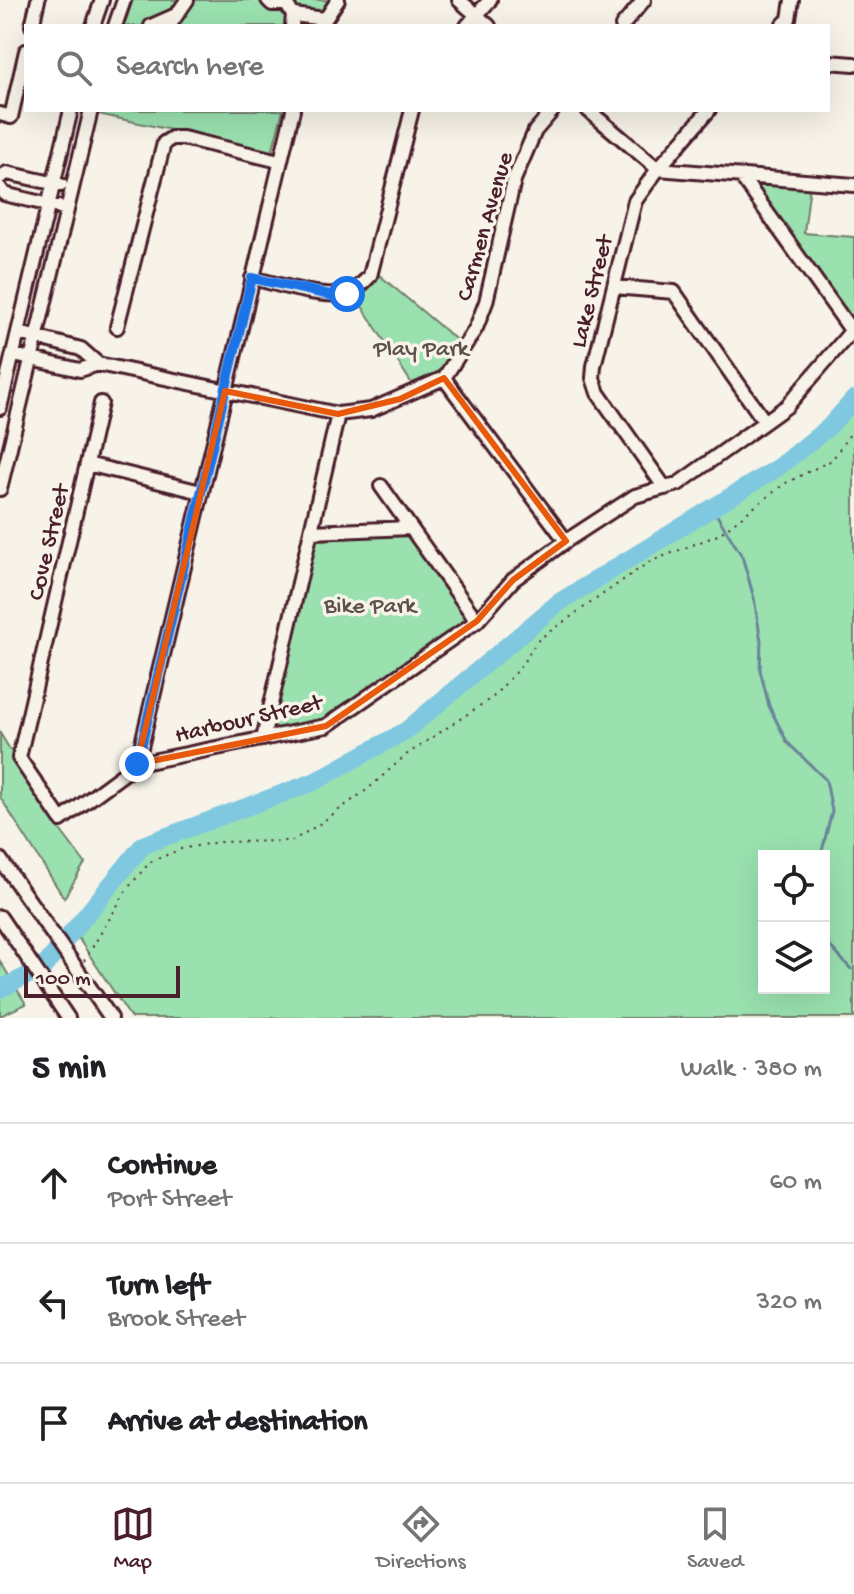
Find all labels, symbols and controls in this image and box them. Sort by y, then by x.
search box [24,24,830,112]
icon: search [52,46,96,90]
text: Search here [116,51,264,86]
street label: Carmen Avenue [451,149,522,305]
street label: Lake Street [565,230,622,351]
route start [329,276,365,312]
park label: Play Park [372,336,471,365]
street label: Cove Street [23,480,78,604]
park label: Bike Park [323,593,418,622]
street label: Harbour Street [172,689,327,751]
route end [119,746,155,782]
map controls [758,850,830,994]
button: locate [758,850,830,922]
button: layers [758,922,830,994]
scale bar [24,962,180,998]
text: 100 m [36,967,91,993]
text: 5 min [32,1050,106,1090]
text: Walk · 380 m [681,1055,822,1086]
text: Continue [108,1150,217,1185]
icon: ahead [32,1161,76,1205]
text: 60 m [769,1168,822,1199]
text: Port Street [108,1185,231,1216]
text: Turn left [108,1270,209,1305]
icon: left [32,1281,76,1325]
text: 320 m [756,1288,822,1319]
text: Brook Street [108,1305,245,1336]
icon: arrive [32,1401,76,1445]
text: Arrive at destination [108,1406,368,1441]
tab: Map [111,1502,155,1576]
tab: Directions [376,1502,466,1576]
tab: Saved [687,1502,743,1576]

